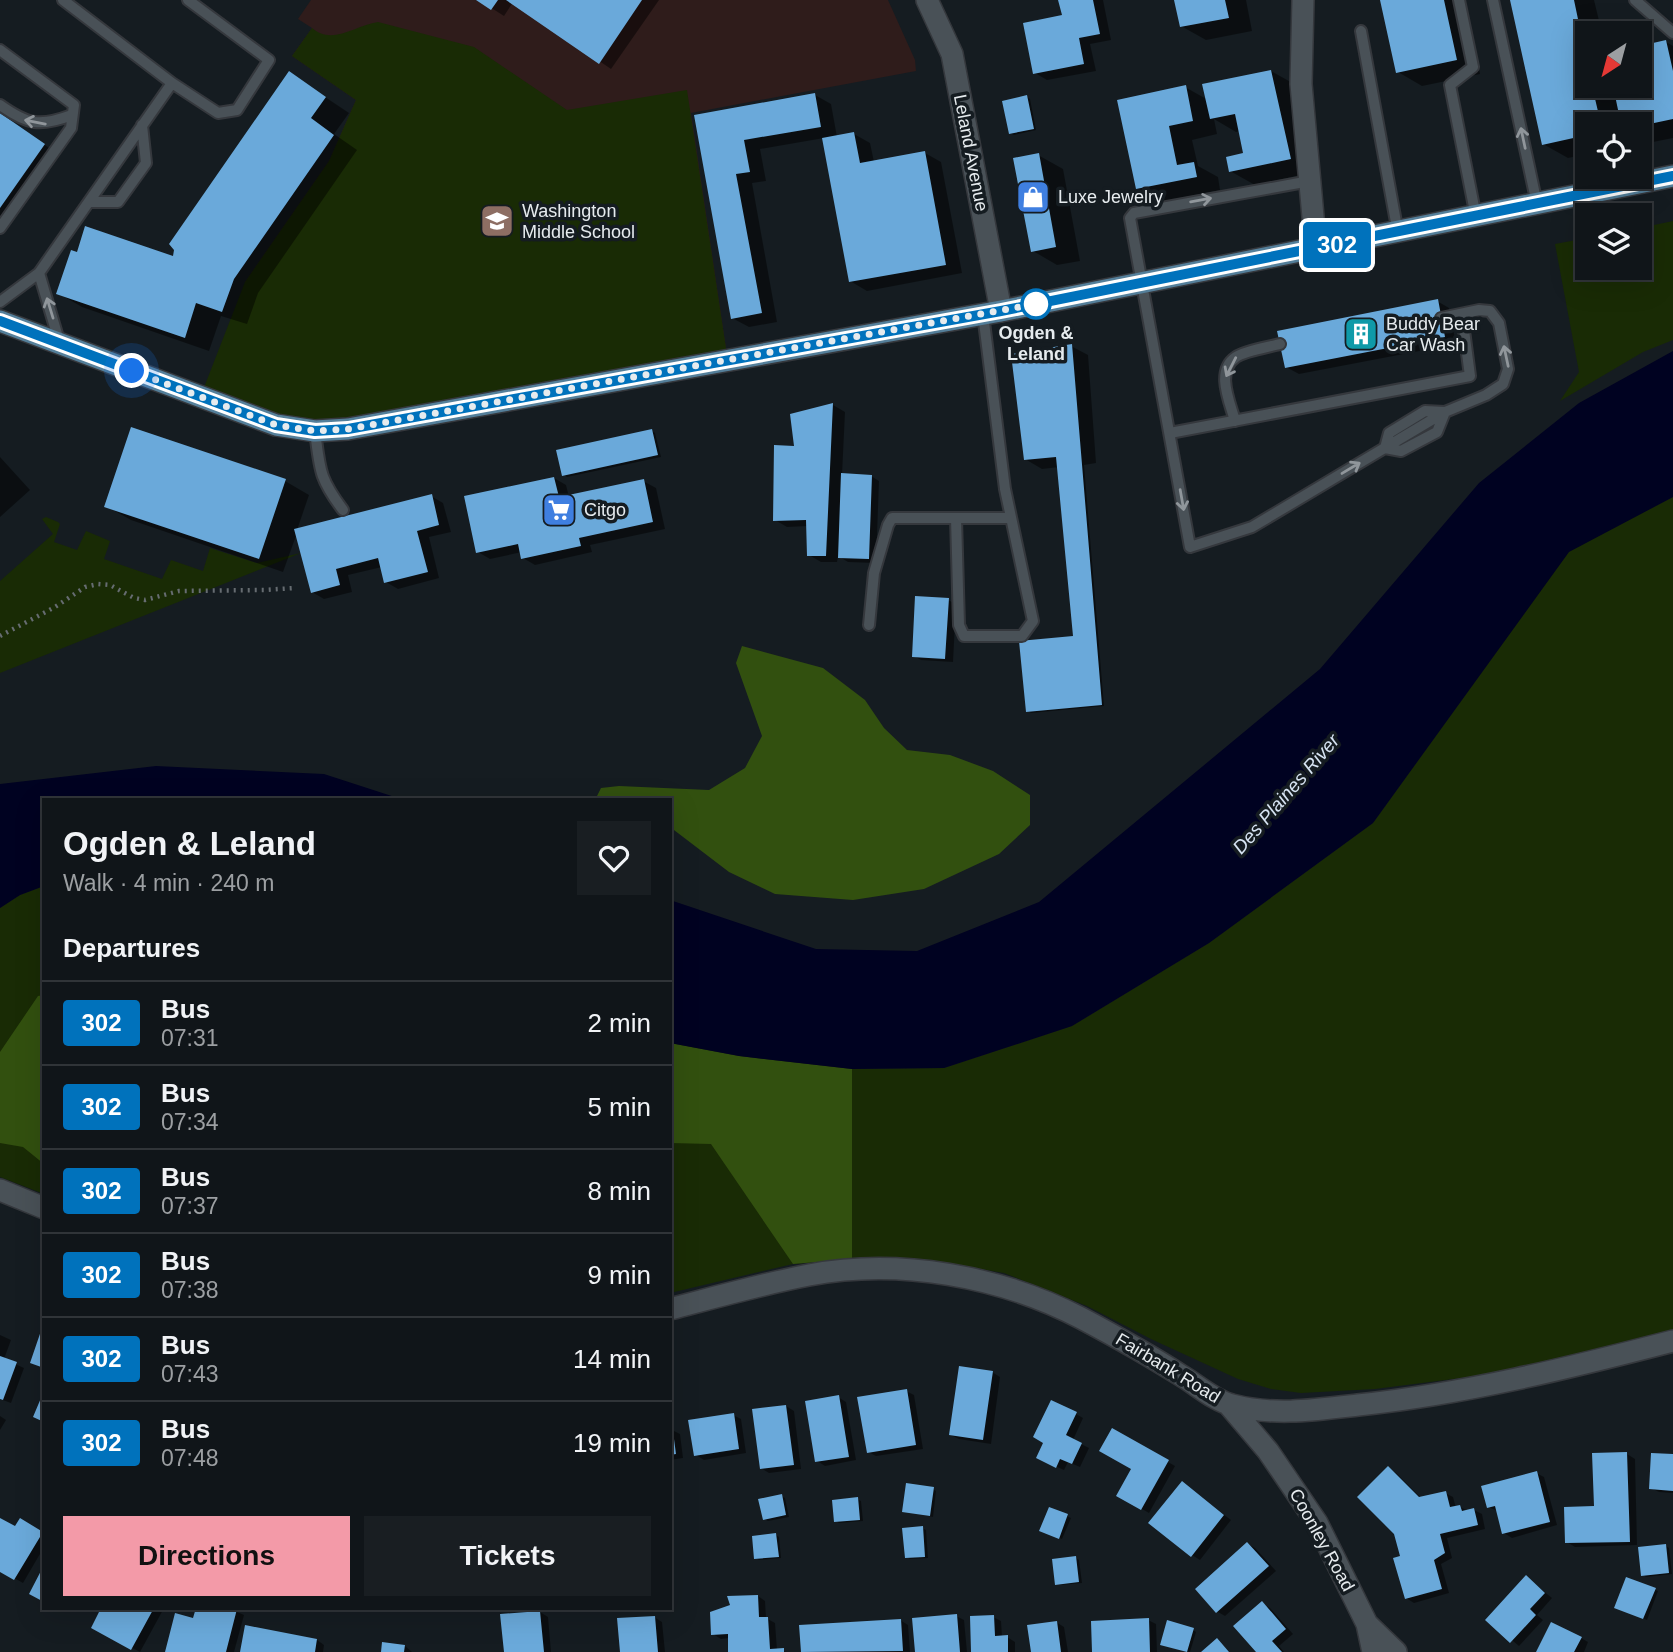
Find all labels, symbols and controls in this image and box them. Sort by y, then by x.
north arrow [1575,21,1652,98]
map controls [1575,21,1652,280]
street label: Leland Avenue [950,93,992,213]
button: locate [1575,112,1652,189]
one-way arrow [24,114,47,128]
one-way arrow [1515,127,1529,150]
shop icon: Luxe Jewelry [1014,178,1052,216]
place label: Luxe Jewelry [1058,187,1163,207]
one-way arrow [1189,193,1212,207]
place label: Washington Middle School [522,201,635,242]
school or university icon: Washington Middle School [478,202,516,240]
button: layers [1575,203,1652,280]
line badge: 302 [1297,222,1377,268]
text: 302 [1317,231,1357,258]
marker: Ogden & Leland [1021,289,1051,319]
one-way arrow [42,298,55,320]
place label: Buddy Bear Car Wash [1386,314,1480,355]
building icon: Buddy Bear Car Wash [1342,315,1380,353]
place label: Ogden & Leland [999,323,1074,364]
one-way arrow [1498,345,1512,368]
your location [114,353,149,388]
one-way arrow [1224,356,1238,376]
one-way arrow [1341,461,1361,475]
one-way arrow [1176,488,1189,511]
supermarket icon: Citgo [540,491,578,529]
place label: Citgo [584,500,626,520]
water label: Des Plaines River [1229,730,1344,858]
button: heart [577,821,651,895]
text: Ogden & Leland [63,825,316,862]
text: Walk · 4 min · 240 m [63,870,274,896]
text: Departures [63,933,200,963]
text: Bus [161,994,210,1024]
text: 2 min [587,1008,651,1038]
text: 302 [81,1009,122,1036]
text: 07:31 [161,1025,219,1051]
text: Bus [161,1078,210,1108]
text: 5 min [587,1092,651,1122]
text: 302 [81,1093,122,1120]
text: 07:34 [161,1109,219,1135]
text: Bus [161,1162,210,1192]
text: 8 min [587,1176,651,1206]
text: 302 [81,1177,122,1204]
text: 07:37 [161,1193,219,1219]
text: Bus [161,1246,210,1276]
text: 9 min [587,1260,651,1290]
text: 302 [81,1261,122,1288]
text: 07:38 [161,1277,219,1303]
street label: Fairbank Road [1112,1329,1224,1407]
text: Bus [161,1330,210,1360]
text: 14 min [573,1344,651,1374]
text: 302 [81,1345,122,1372]
text: 07:43 [161,1361,219,1387]
text: Bus [161,1414,210,1444]
text: 19 min [573,1428,651,1458]
text: 302 [81,1429,122,1456]
text: 07:48 [161,1445,219,1471]
street label: Coonley Road [1286,1485,1358,1595]
button: Directions [63,1516,350,1596]
button: Tickets [364,1516,651,1596]

